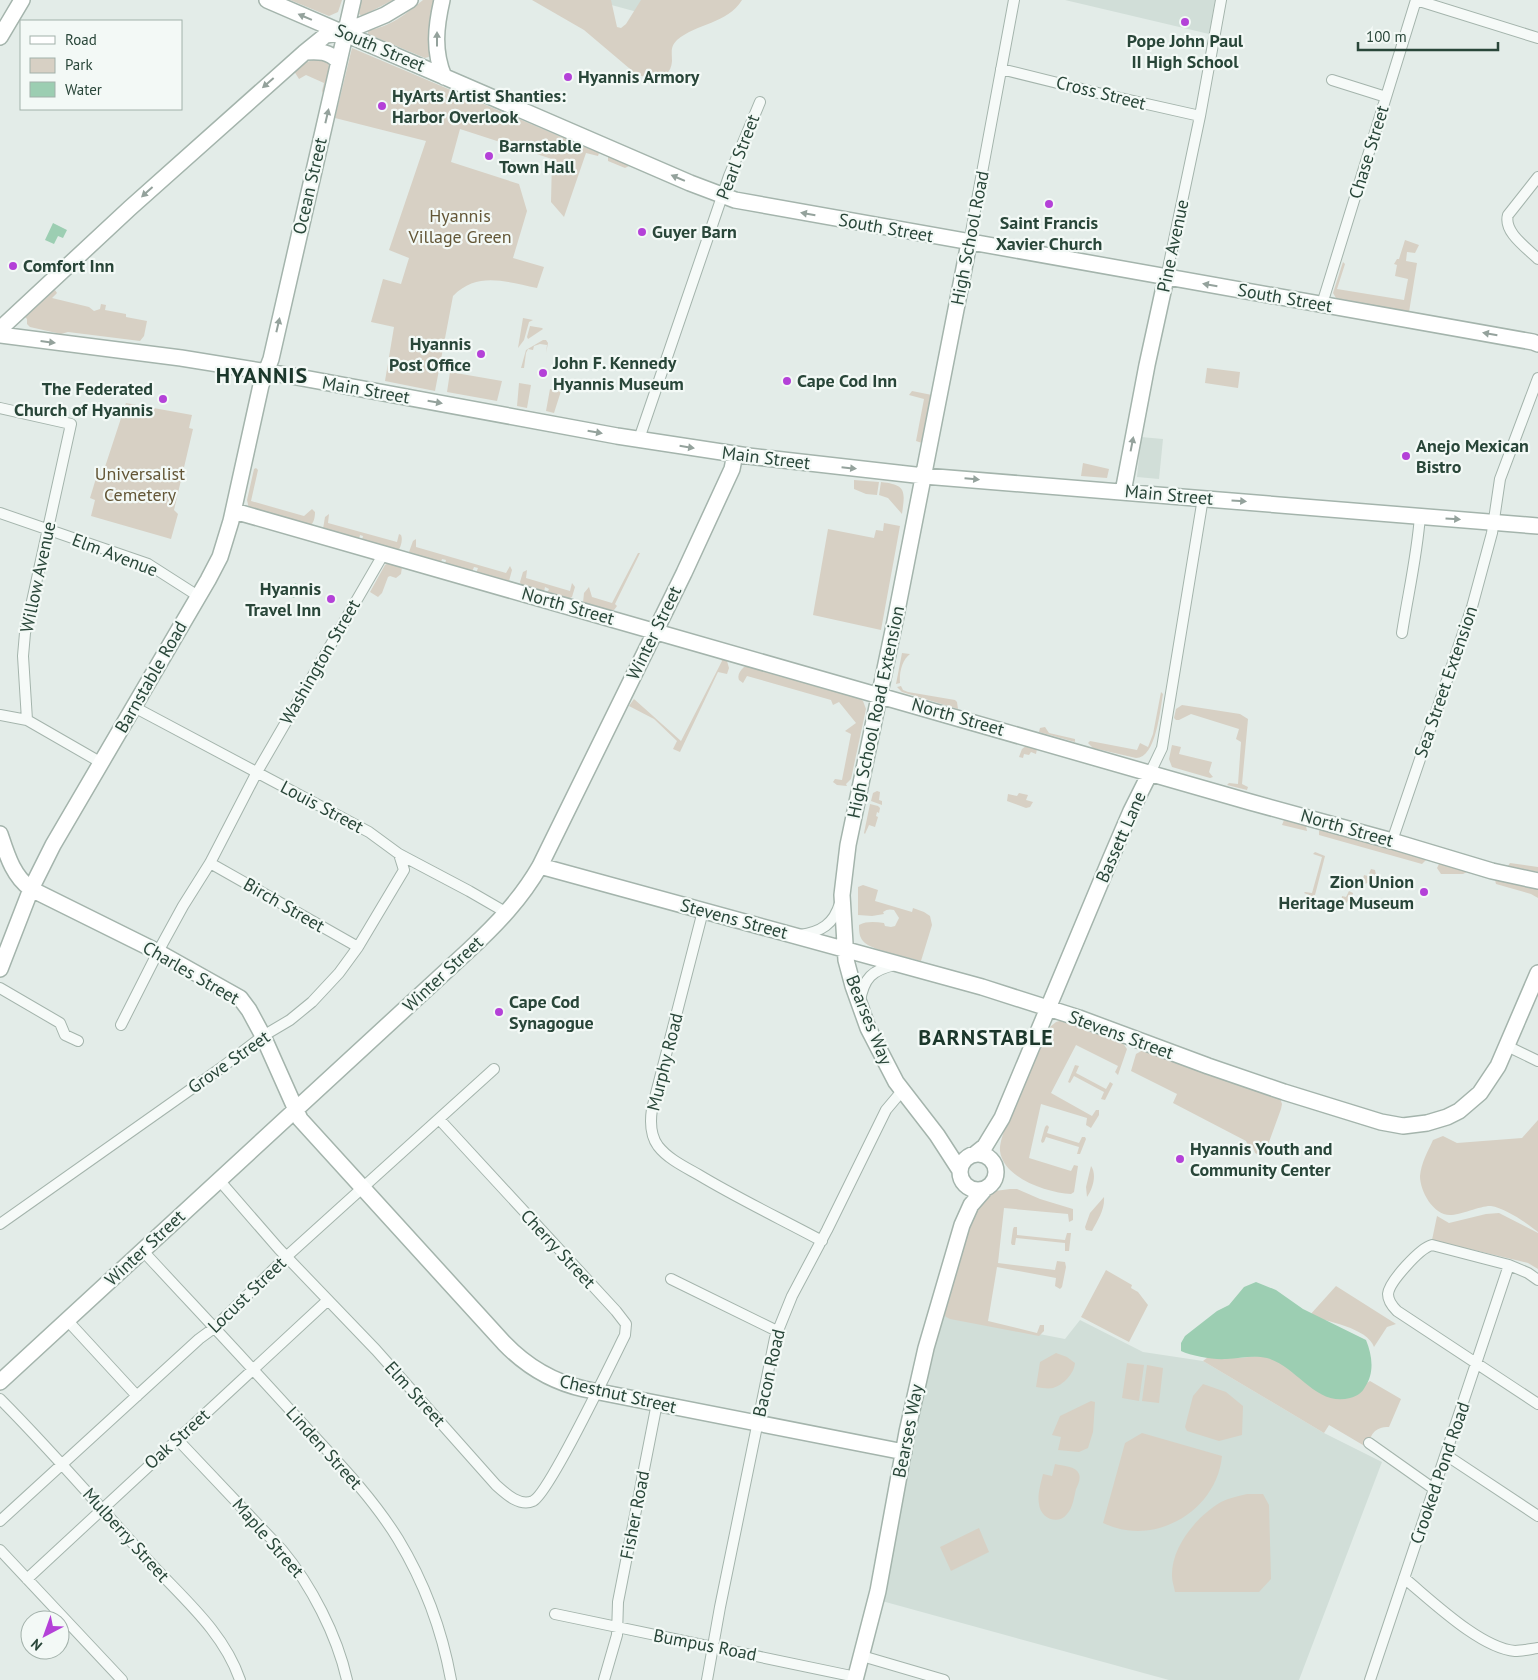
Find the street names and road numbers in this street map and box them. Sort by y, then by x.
street label: South Street [332,18,429,77]
street label: Cross Street [1054,70,1148,115]
street label: Chase Street [1343,102,1394,201]
street label: Pearl Street [711,111,764,203]
street label: Ocean Street [287,135,332,237]
street label: High School Road [945,169,994,307]
street label: Pine Avenue [1151,197,1194,294]
street label: South Street [837,208,935,247]
street label: South Street [1236,278,1334,317]
street label: Main Street [320,370,412,409]
street label: Main Street [721,441,811,474]
street label: Main Street [1124,479,1214,510]
street label: Willow Avenue [15,519,61,635]
street label: Elm Avenue [69,528,161,581]
street label: North Street [519,581,617,630]
street label: Winter Street [621,582,686,683]
street label: Washington Street [274,595,365,729]
street label: High School Road Extension [842,603,909,820]
street label: Sea Street Extension [1409,603,1482,761]
street label: Barnstable Road [109,617,192,737]
street label: North Street [909,692,1007,741]
street label: Louis Street [277,775,368,838]
street label: Bassett Lane [1090,788,1151,886]
street label: North Street [1298,803,1396,852]
street label: Birch Street [239,872,329,937]
street label: Stevens Street [678,893,790,944]
street label: Winter Street [398,931,488,1017]
street label: Charles Street [139,936,244,1010]
street label: Bearses Way [841,971,898,1069]
street label: Stevens Street [1066,1005,1177,1064]
street label: Murphy Road [641,1010,688,1113]
street label: Grove Street [183,1025,274,1098]
street label: Cherry Street [516,1204,601,1293]
street label: Winter Street [100,1205,190,1291]
street label: Locust Street [203,1252,291,1338]
street label: Bacon Road [747,1327,790,1419]
street label: Elm Street [380,1356,451,1431]
street label: Chestnut Street [557,1369,679,1418]
street label: Bearses Way [887,1382,928,1480]
street label: Crooked Pond Road [1404,1399,1475,1547]
street label: Linden Street [281,1402,368,1494]
street label: Oak Street [139,1403,214,1474]
street label: Fisher Road [615,1469,654,1561]
street label: Mulberry Street [78,1483,175,1587]
street label: Maple Street [228,1493,309,1582]
street label: Bumpus Road [651,1623,759,1666]

